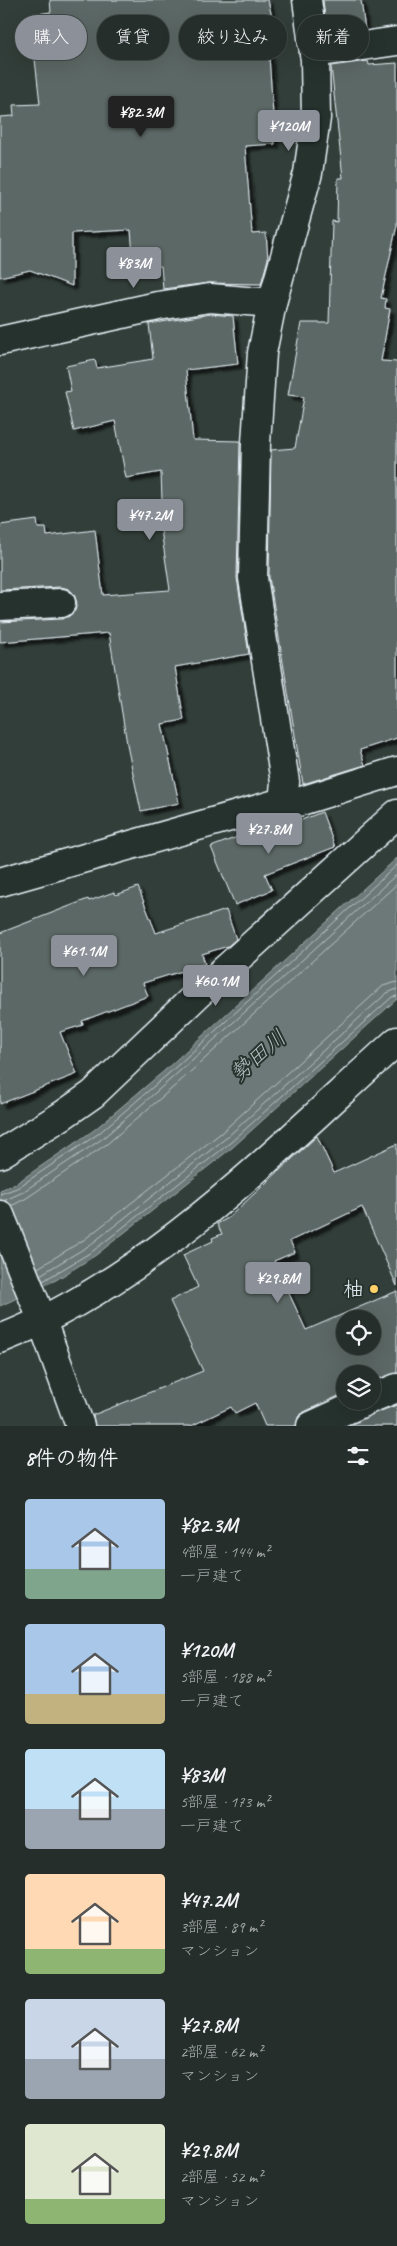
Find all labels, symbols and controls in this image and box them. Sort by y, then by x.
chip: 購入 [15,15,87,60]
chip: 賃貸 [97,15,169,60]
chip: 絞り込み [179,15,287,60]
chip: 新着 [297,15,369,60]
pin: ¥82.3M [100,96,182,138]
text: ¥82.3M [119,102,163,122]
pin: ¥120M [254,110,324,152]
text: ¥120M [269,116,309,136]
pin: ¥83M [104,246,164,289]
text: ¥83M [117,253,151,273]
pin: ¥47.2M [109,498,191,541]
text: ¥47.2M [128,505,172,525]
pin: ¥27.8M [228,812,310,855]
text: ¥27.8M [247,819,291,839]
pin: ¥61.1M [43,934,125,977]
text: ¥61.1M [62,941,106,961]
pin: ¥60.1M [175,964,257,1007]
text: ¥60.1M [194,971,238,991]
water label: 勢田川 [224,1024,292,1088]
pin: ¥29.8M [237,1262,319,1304]
text: ¥29.8M [256,1268,300,1288]
place label: 柚 [343,1276,364,1302]
marker: 柚 [368,1283,380,1295]
map controls [336,1310,381,1410]
button: locate [336,1310,381,1355]
button: layers [336,1365,381,1410]
icon: filters [344,1442,372,1470]
text: 8件の物件 [25,1445,118,1471]
text: ¥82.3M [180,1512,237,1538]
icon: home [65,1519,125,1579]
text: 4部屋 · 144 m² [180,1542,270,1562]
text: 一戸建て [180,1566,244,1586]
text: ¥120M [180,1637,233,1663]
icon: home [65,1644,125,1704]
text: 5部屋 · 188 m² [180,1667,270,1687]
text: 一戸建て [180,1691,244,1711]
text: ¥83M [180,1762,224,1788]
icon: home [65,1769,125,1829]
text: 5部屋 · 173 m² [180,1792,270,1812]
text: 一戸建て [180,1816,244,1836]
text: ¥47.2M [180,1887,237,1913]
icon: home [65,1894,125,1954]
text: 3部屋 · 89 m² [180,1917,262,1937]
text: マンション [180,1941,259,1961]
text: ¥27.8M [180,2012,237,2038]
icon: home [65,2019,125,2079]
text: 2部屋 · 62 m² [180,2042,262,2062]
text: マンション [180,2066,259,2086]
text: ¥29.8M [180,2137,237,2163]
icon: home [65,2144,125,2204]
text: 2部屋 · 52 m² [180,2167,262,2187]
text: マンション [180,2191,259,2211]

